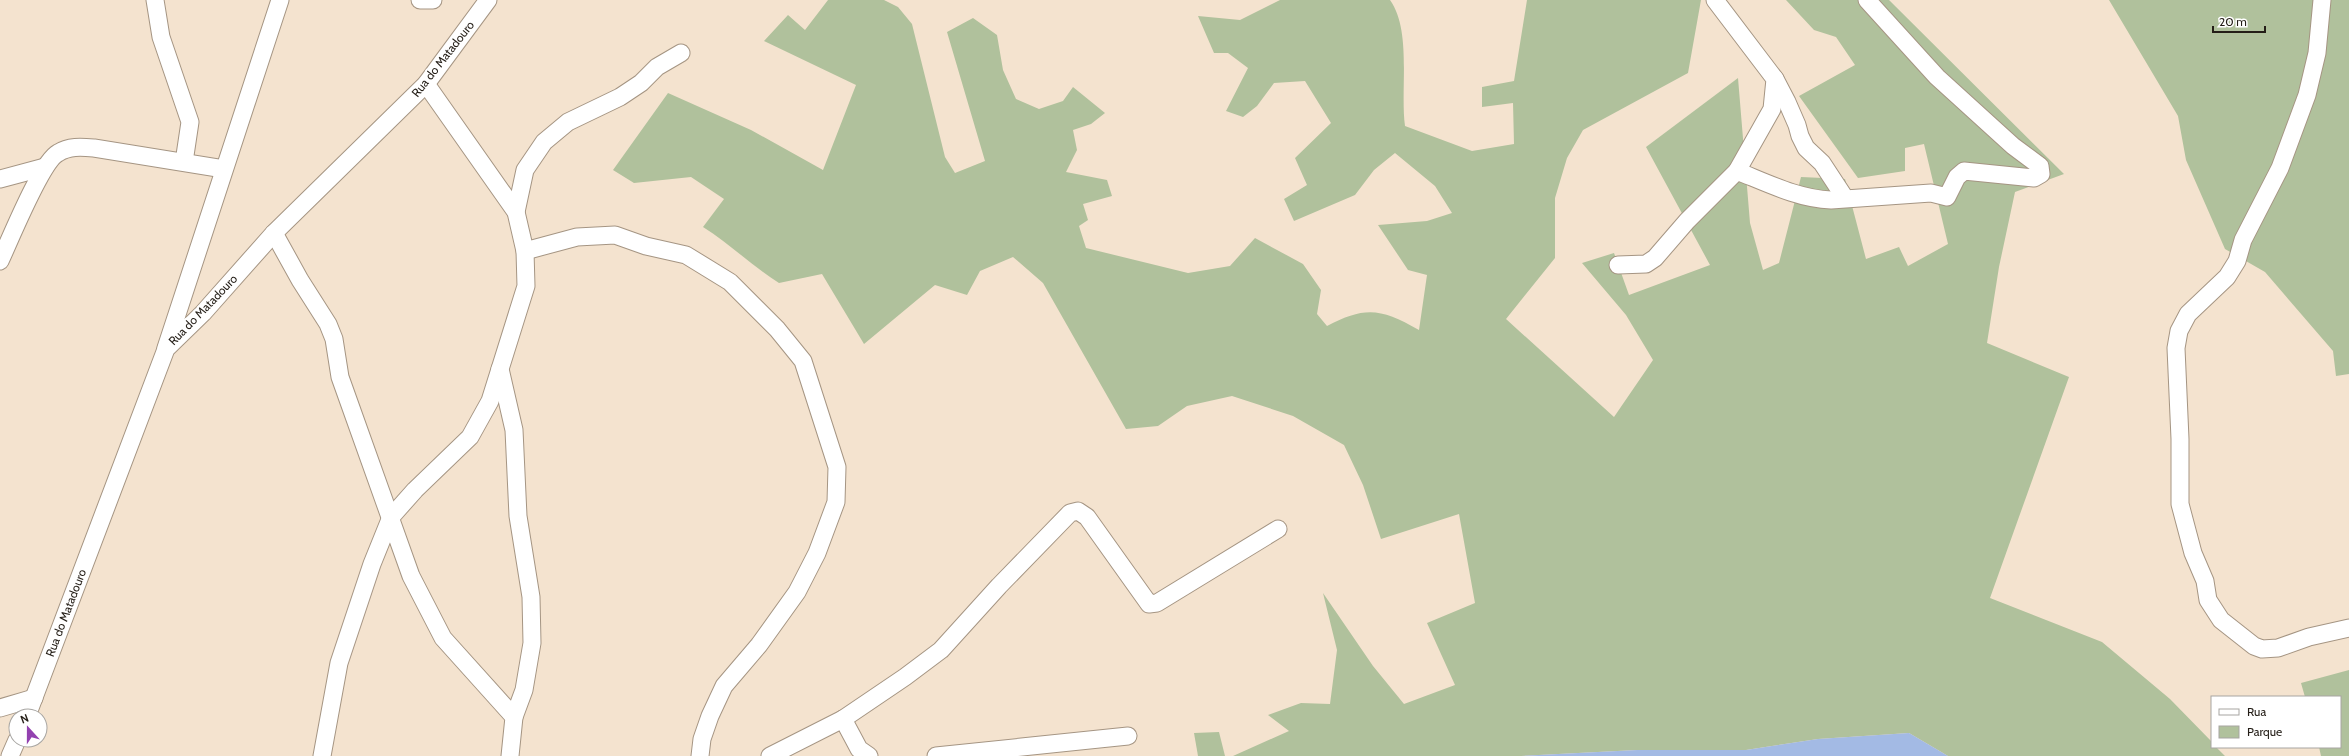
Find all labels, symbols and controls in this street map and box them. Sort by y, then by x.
scale bar [2213,8,2265,34]
text: 20 m [2219,14,2247,29]
street label: Rua do Matadouro [408,17,477,100]
street label: Rua do Matadouro [165,271,241,348]
street label: Rua do Matadouro [42,566,89,659]
legend [2211,696,2341,748]
text: Rua [2247,704,2266,719]
north arrow [8,708,48,748]
text: N [18,711,31,727]
text: Parque [2247,724,2282,739]

